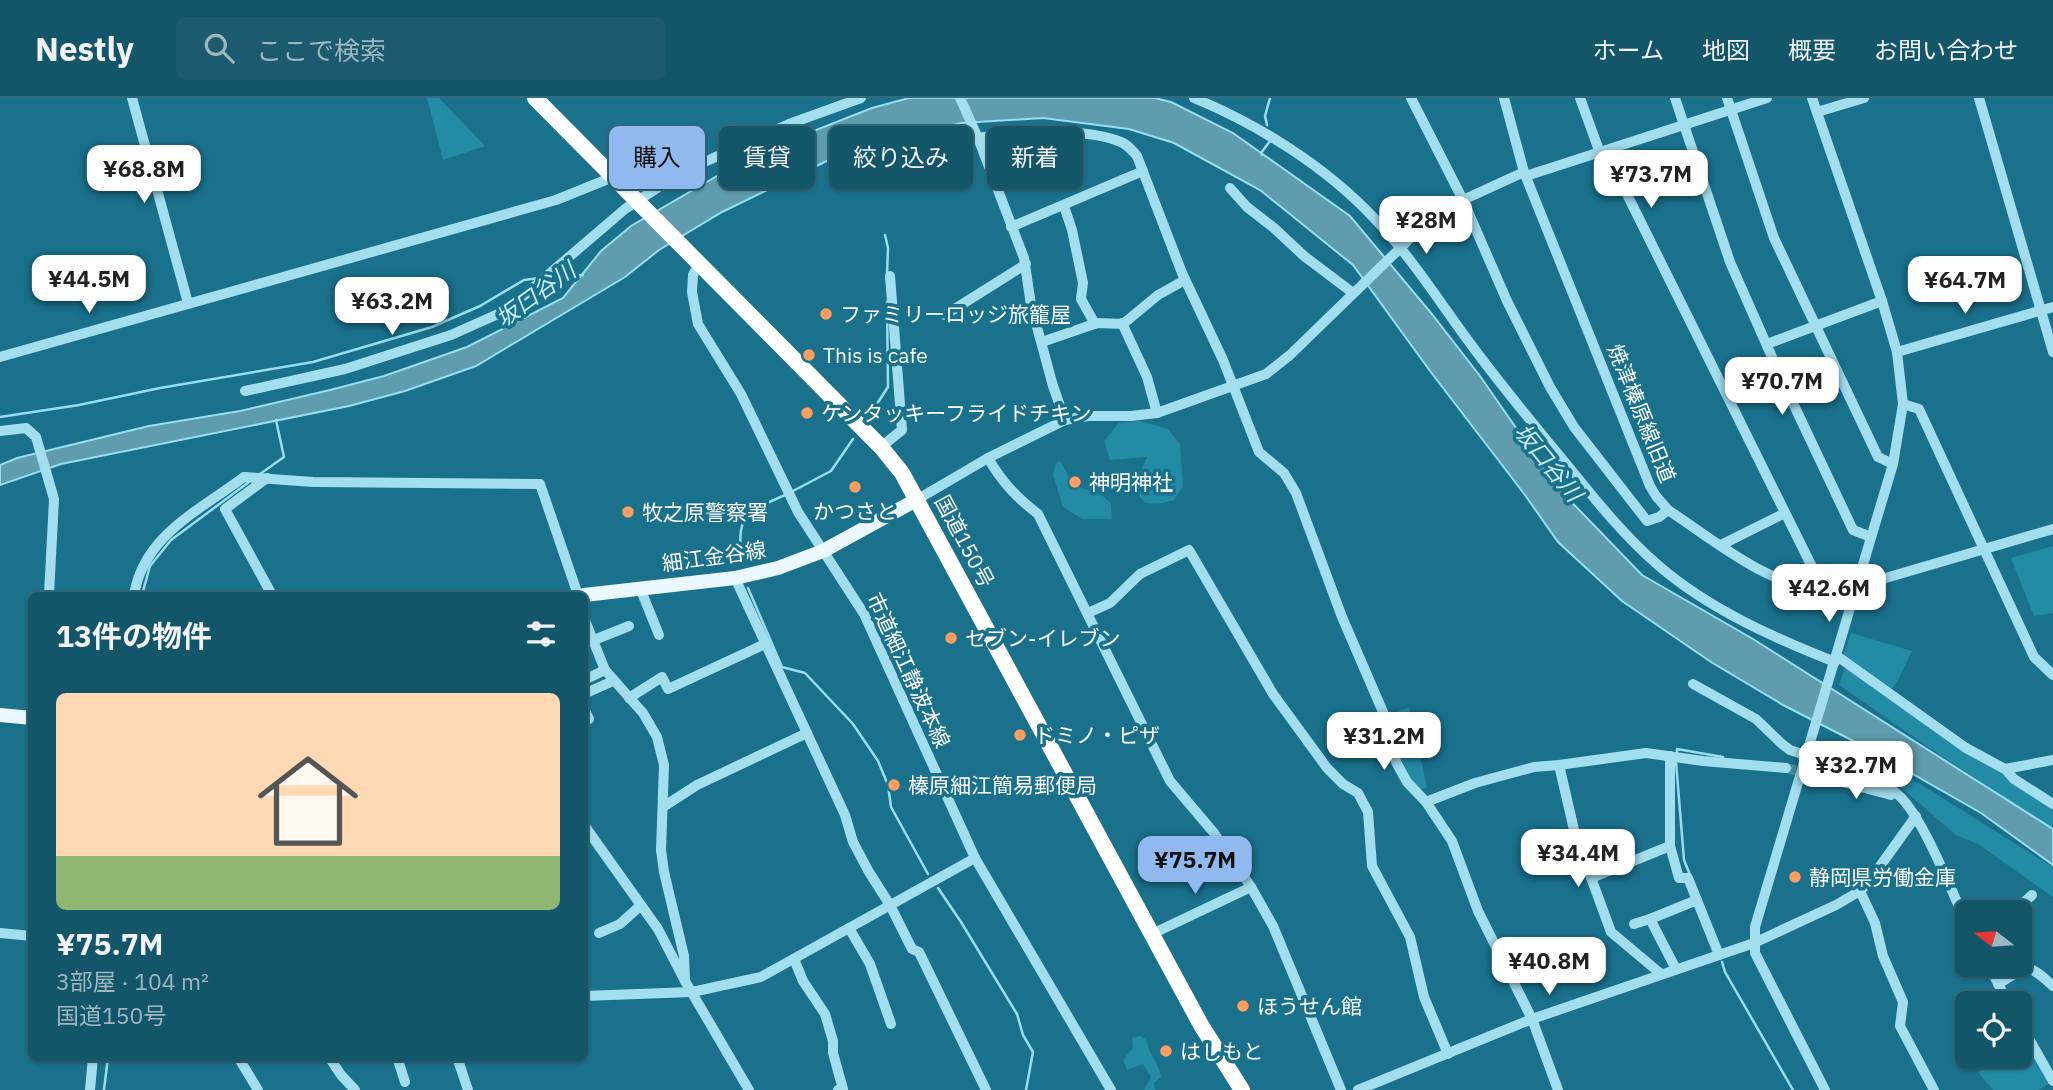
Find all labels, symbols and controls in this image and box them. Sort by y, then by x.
search box [176,17,666,80]
text: Nestly [35,27,134,70]
icon: search [200,29,238,67]
text: ここで検索 [256,33,386,67]
text: ホーム [1593,34,1664,66]
text: 地図 [1702,34,1750,66]
text: 概要 [1788,34,1836,66]
text: お問い合わせ [1874,34,2018,66]
chip: 購入 [609,126,705,189]
chip: 賃貸 [719,126,815,189]
chip: 絞り込み [829,126,973,189]
chip: 新着 [987,126,1083,189]
pin: ¥68.8M [87,146,201,205]
pin: ¥73.7M [1594,150,1708,210]
text: ¥68.8M [103,153,185,183]
text: ¥73.7M [1610,158,1692,188]
pin: ¥28M [1385,197,1467,256]
text: ¥28M [1395,204,1457,234]
water label: 坂口谷川 [489,253,583,333]
pin: ¥44.5M [32,256,146,315]
pin: ¥64.7M [1908,256,2022,316]
text: ¥44.5M [48,263,130,293]
text: ¥64.7M [1924,264,2006,294]
pin: ¥63.2M [335,278,449,337]
text: ¥63.2M [351,285,433,315]
place label: ファミリーロッジ旅籠屋 [840,300,1071,328]
marker: ファミリーロッジ旅籠屋 [818,306,834,322]
street label: 焼津榛原線旧道 [1601,340,1683,486]
place label: This is cafe [823,341,928,369]
marker: This is cafe [801,347,817,363]
pin: ¥70.7M [1725,358,1839,417]
text: ¥70.7M [1741,365,1823,395]
place label: ケンタッキーフライドチキン [821,399,1091,427]
marker: ケンタッキーフライドチキン [799,405,815,421]
water label: 坂口谷川 [1508,417,1591,510]
place label: 神明神社 [1089,468,1173,496]
marker: 神明神社 [1067,474,1083,490]
marker: かつさと [847,479,863,495]
street label: 国道150号 [929,490,1001,592]
place label: かつさと [813,497,897,525]
place label: 牧之原警察署 [642,498,768,526]
marker: 牧之原警察署 [620,504,636,520]
street label: 細江金谷線 [660,535,768,577]
pin: ¥42.6M [1772,564,1886,624]
text: ¥42.6M [1788,572,1870,602]
street label: 市道細江静波本線 [861,588,957,752]
icon: filters [522,615,560,653]
text: 13件の物件 [56,616,212,655]
place label: セブン-イレブン [965,624,1120,652]
marker: セブン-イレブン [943,630,959,646]
pin: ¥31.2M [1327,712,1441,772]
text: ¥31.2M [1343,720,1425,750]
place label: ドミノ・ピザ [1034,721,1160,749]
marker: ドミノ・ピザ [1012,727,1028,743]
icon: home [245,738,371,864]
pin: ¥32.7M [1799,742,1913,801]
text: ¥32.7M [1815,749,1897,779]
place label: 榛原細江簡易郵便局 [908,771,1097,799]
marker: 榛原細江簡易郵便局 [886,777,902,793]
pin: ¥34.4M [1521,830,1635,889]
pin: ¥75.7M [1138,836,1252,896]
text: ¥34.4M [1537,837,1619,867]
text: ¥75.7M [1154,844,1236,874]
place label: 静岡県労働金庫 [1809,863,1956,891]
marker: 静岡県労働金庫 [1787,869,1803,885]
north arrow [1955,900,2032,976]
map controls [1955,900,2032,1068]
text: ¥75.7M [56,924,163,963]
pin: ¥40.8M [1492,937,1606,997]
text: ¥40.8M [1508,945,1590,975]
text: 3部屋 · 104 m² [56,966,209,996]
button: locate [1955,991,2032,1068]
place label: ほうせん館 [1257,992,1362,1020]
marker: ほうせん館 [1235,998,1251,1014]
text: 国道150号 [56,1000,166,1030]
place label: はしもと [1180,1037,1264,1065]
marker: はしもと [1158,1043,1174,1059]

